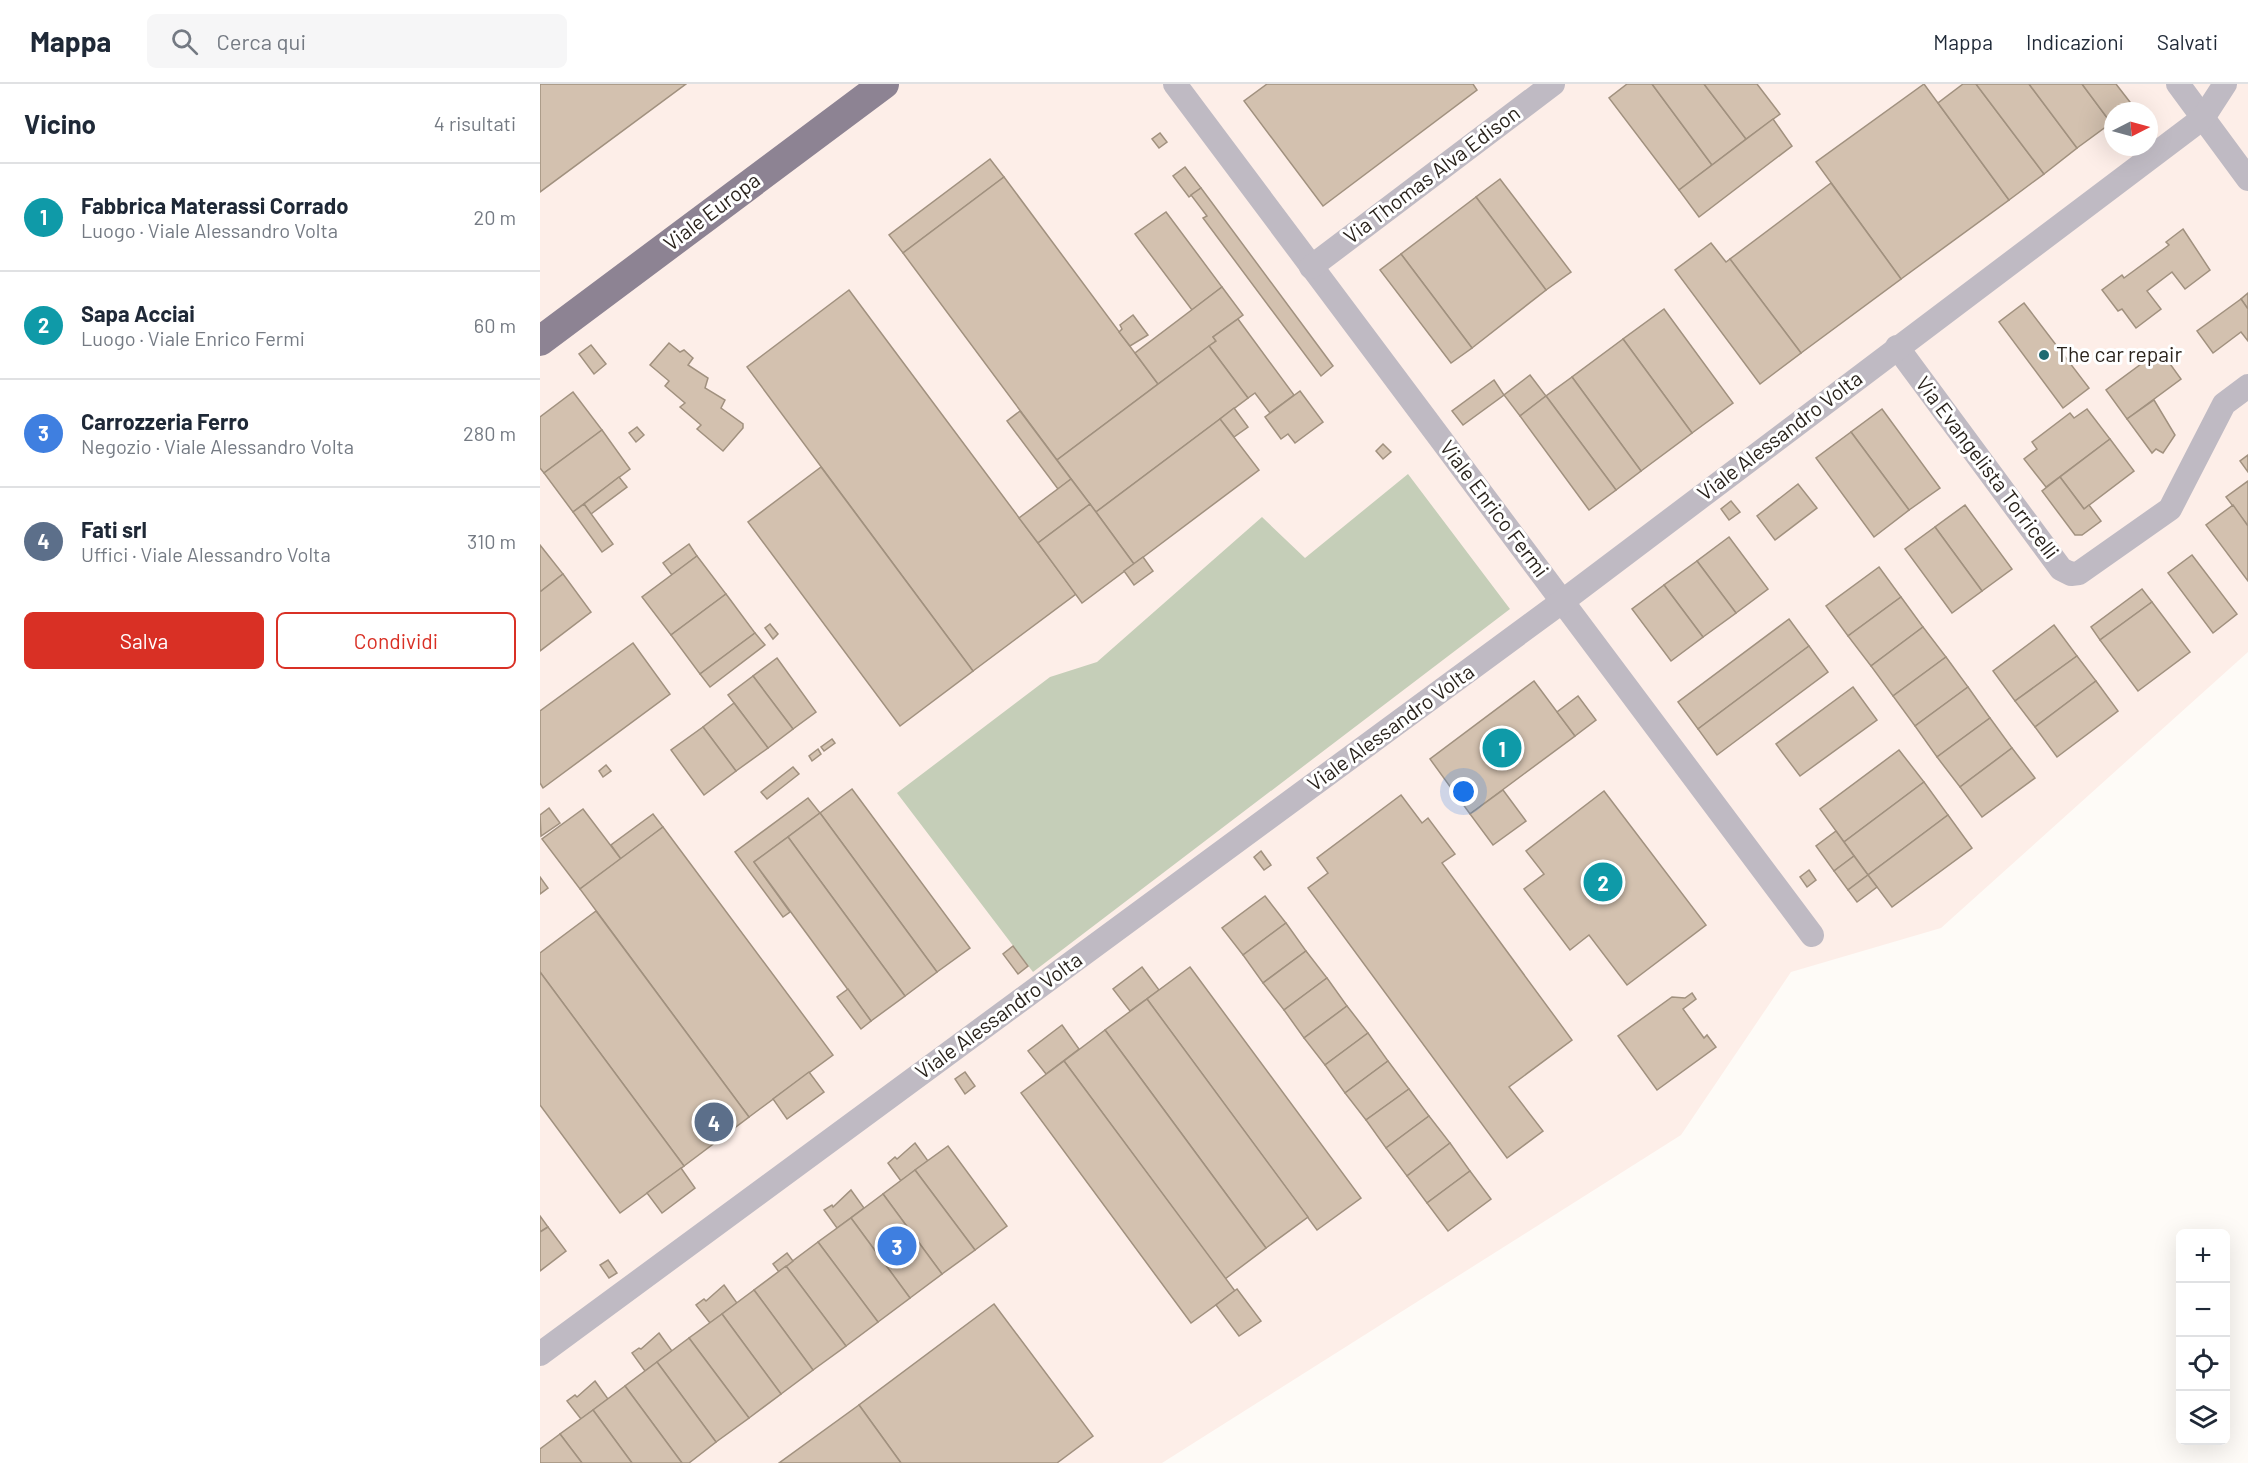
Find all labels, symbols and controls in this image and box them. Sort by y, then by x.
search box [147,14,567,68]
text: Mappa [30,24,111,58]
icon: search [168,25,201,58]
text: Cerca qui [216,28,306,54]
text: Mappa [1933,29,1993,54]
text: Indicazioni [2026,29,2124,54]
text: Salvati [2157,29,2218,54]
street label: Via Thomas Alva Edison [1338,99,1524,248]
north arrow [2104,102,2158,156]
text: Vicino [24,108,96,139]
text: 4 risultati [434,111,516,135]
street label: Viale Europa [658,167,764,255]
text: Fabbrica Materassi Corrado [81,192,348,218]
text: 1 [40,205,47,229]
text: 20 m [473,205,516,229]
text: Luogo · Viale Alessandro Volta [81,218,338,242]
text: Sapa Acciai [81,300,195,326]
text: 2 [38,313,49,337]
text: 60 m [474,313,516,337]
text: Luogo · Viale Enrico Fermi [81,326,305,350]
place label: The car repair [2056,341,2182,366]
marker: The car repair [2037,348,2051,362]
street label: Viale Alessandro Volta [1692,365,1866,505]
street label: Via Evangelista Torricelli [1911,371,2065,563]
text: Carrozzeria Ferro [81,408,249,434]
text: 3 [38,421,49,445]
text: 280 m [463,421,516,445]
text: Negozio · Viale Alessandro Volta [81,434,354,458]
street label: Viale Enrico Fermi [1436,435,1555,581]
text: Fati srl [81,516,147,542]
text: 4 [37,529,50,553]
text: 310 m [467,529,516,553]
text: Uffici · Viale Alessandro Volta [81,542,331,566]
button: Salva [24,612,264,669]
button: Condividi [276,612,516,669]
street label: Viale Alessandro Volta [1302,658,1478,796]
pin: 1 [1482,726,1522,770]
your location [1449,777,1478,806]
pin: 2 [1584,860,1622,904]
street label: Viale Alessandro Volta [910,946,1086,1084]
pin: 4 [694,1100,734,1144]
pin: 3 [878,1224,916,1268]
map controls [2176,1229,2230,1445]
button: + [2176,1229,2230,1283]
button: − [2176,1283,2230,1337]
button: locate [2176,1337,2230,1391]
button: layers [2176,1391,2230,1445]

